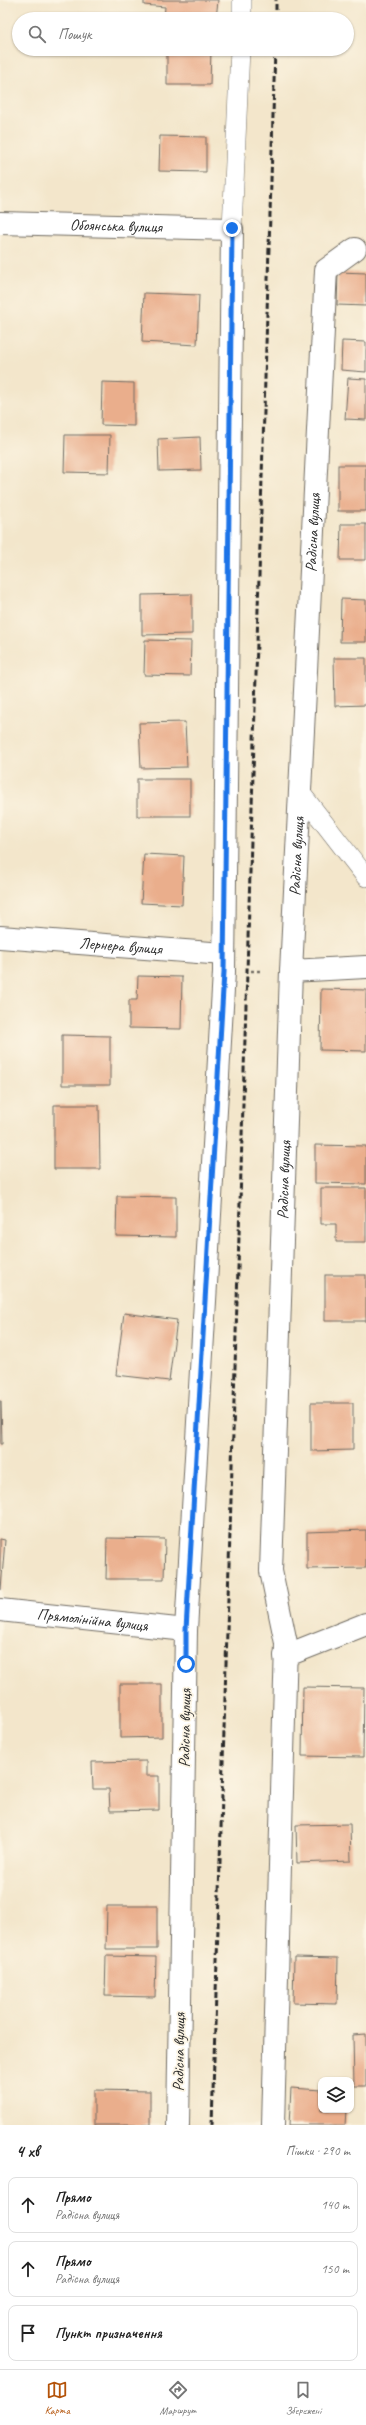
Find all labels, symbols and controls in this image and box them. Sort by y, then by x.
search box [12,12,354,56]
icon: search [26,23,48,45]
text: Пошук [58,25,91,44]
street label: Обоянська вулиця [70,215,164,237]
route end [223,219,241,237]
street label: Радісна вулиця [301,491,325,573]
street label: Радісна вулиця [285,815,309,896]
street label: Лернера вулиця [79,933,164,959]
street label: Радісна вулиця [273,1139,295,1220]
street label: Прямолінійна вулиця [36,1604,150,1636]
route start [177,1655,195,1673]
street label: Радісна вулиця [174,1687,196,1768]
street label: Радісна вулиця [168,2011,190,2092]
map controls [318,2077,354,2113]
button: layers [318,2077,354,2113]
text: 4 хв [16,2141,39,2162]
text: Пішки · 290 m [286,2143,350,2159]
text: Прямо [55,2188,91,2207]
icon: ahead [17,2194,39,2216]
text: 140 m [321,2197,349,2213]
text: Радісна вулиця [55,2207,119,2223]
text: Прямо [55,2252,91,2271]
icon: ahead [17,2258,39,2280]
text: 150 m [321,2261,349,2277]
text: Радісна вулиця [55,2271,119,2287]
icon: arrive [17,2322,39,2344]
text: Пункт призначення [55,2324,162,2343]
tab: Карта [45,2379,70,2417]
tab: Маршрут [160,2379,196,2417]
tab: Збережені [285,2379,321,2417]

